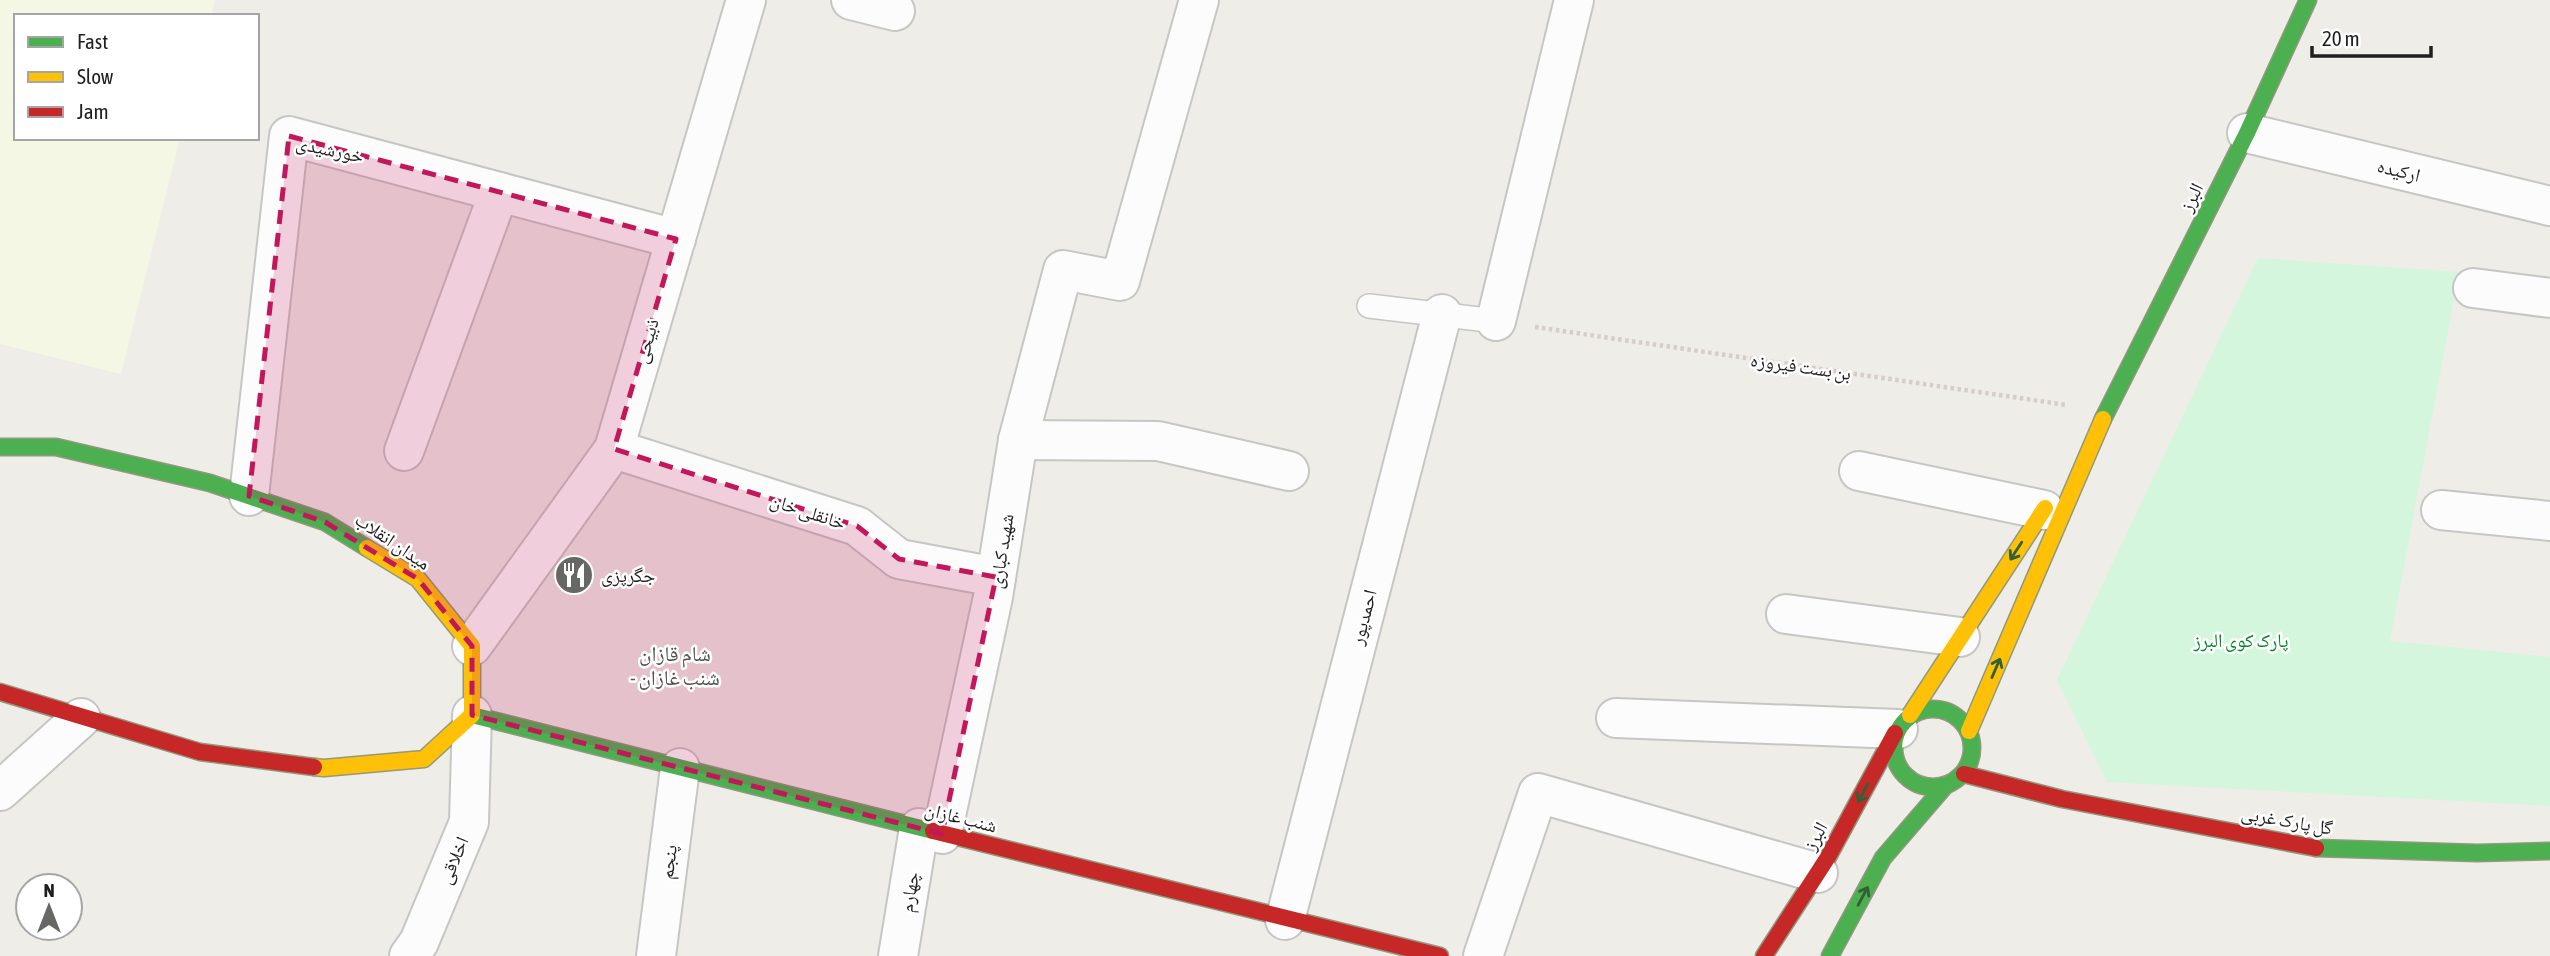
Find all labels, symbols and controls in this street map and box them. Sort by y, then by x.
legend [14,14,259,140]
scale bar [2312,14,2431,58]
text: 20 m [2322,26,2360,50]
text: Fast [77,29,108,53]
text: Slow [77,64,114,88]
text: Jam [77,99,109,123]
street label: خورشیدی [294,131,366,168]
street label: ارکیده [2375,154,2423,187]
street label: البرز [2174,179,2208,216]
street label: ذبیحی [629,316,664,366]
street label: بن بست فیروزه [1749,348,1853,385]
street label: خانقلی خان [767,489,848,534]
street label: میدان انقلاب [351,508,435,575]
street label: شهید کباری [984,512,1019,590]
one-way arrow [2009,541,2024,560]
restaurant icon: جگرپزی [553,554,595,596]
place label: جگرپزی [601,564,655,587]
street label: احمدپور [1345,587,1382,648]
park label: پارک کوی البرز [2192,629,2289,652]
district label: شام قازان - شنب غازان [630,641,720,690]
one-way arrow [1990,658,2003,679]
one-way arrow [1856,782,1870,802]
street label: شنب غازان [922,797,999,838]
street label: گل پارک غربی [2239,801,2334,840]
street label: البرز [1798,818,1833,855]
street label: اخلاقی [433,833,474,887]
street label: پنجم [655,843,683,881]
street label: چهارم [895,870,926,914]
north arrow [14,872,84,942]
text: N [43,879,55,901]
one-way arrow [1857,886,1870,907]

